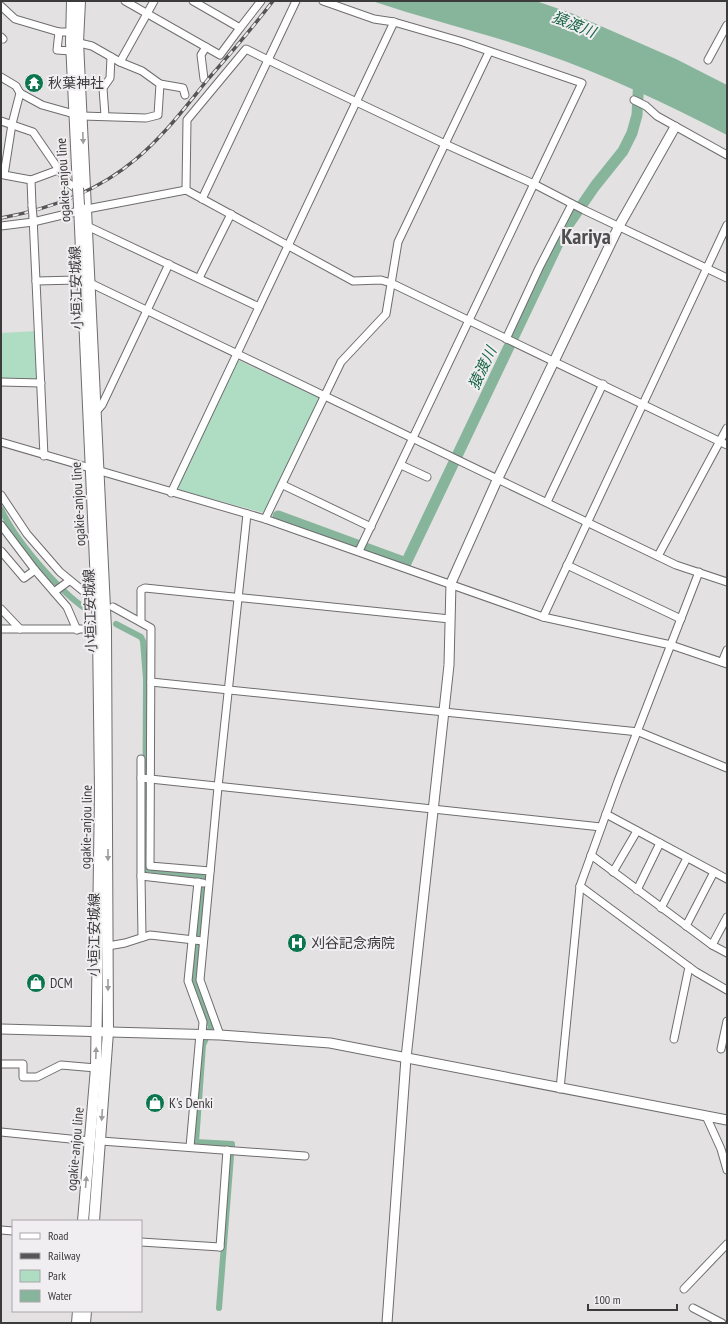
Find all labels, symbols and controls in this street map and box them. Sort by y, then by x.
water label: 猿渡川 [550,7,600,42]
temple icon: 秋葉神社 [23,72,45,94]
place label: 秋葉神社 [48,74,104,92]
one-way arrow [80,132,86,145]
street label: ogakie-anjou line [52,137,74,222]
district label: Kariya [561,222,611,250]
street label: 小垣江安城線 [66,246,86,330]
water label: 猿渡川 [464,342,501,392]
street label: ogakie-anjou line [67,461,89,546]
street label: 小垣江安城線 [80,569,100,653]
street label: ogakie-anjou line [76,785,96,869]
one-way arrow [105,849,111,862]
street label: 小垣江安城線 [85,893,103,977]
hospital icon: 刈谷記念病院 [286,932,308,954]
place label: 刈谷記念病院 [311,934,395,952]
shop icon: DCM [25,972,47,994]
place label: DCM [50,974,73,992]
one-way arrow [105,979,111,992]
one-way arrow [93,1046,99,1059]
shop icon: K's Denki [144,1092,166,1114]
place label: K's Denki [169,1094,213,1112]
street label: ogakie-anjou line [62,1106,88,1192]
one-way arrow [99,1109,106,1121]
one-way arrow [83,1176,90,1188]
legend [12,1220,142,1312]
text: Road [48,1228,68,1243]
text: Railway [48,1248,81,1263]
text: Park [48,1268,66,1283]
scale bar [588,1286,677,1312]
text: Water [48,1288,73,1303]
text: 100 m [594,1292,621,1307]

